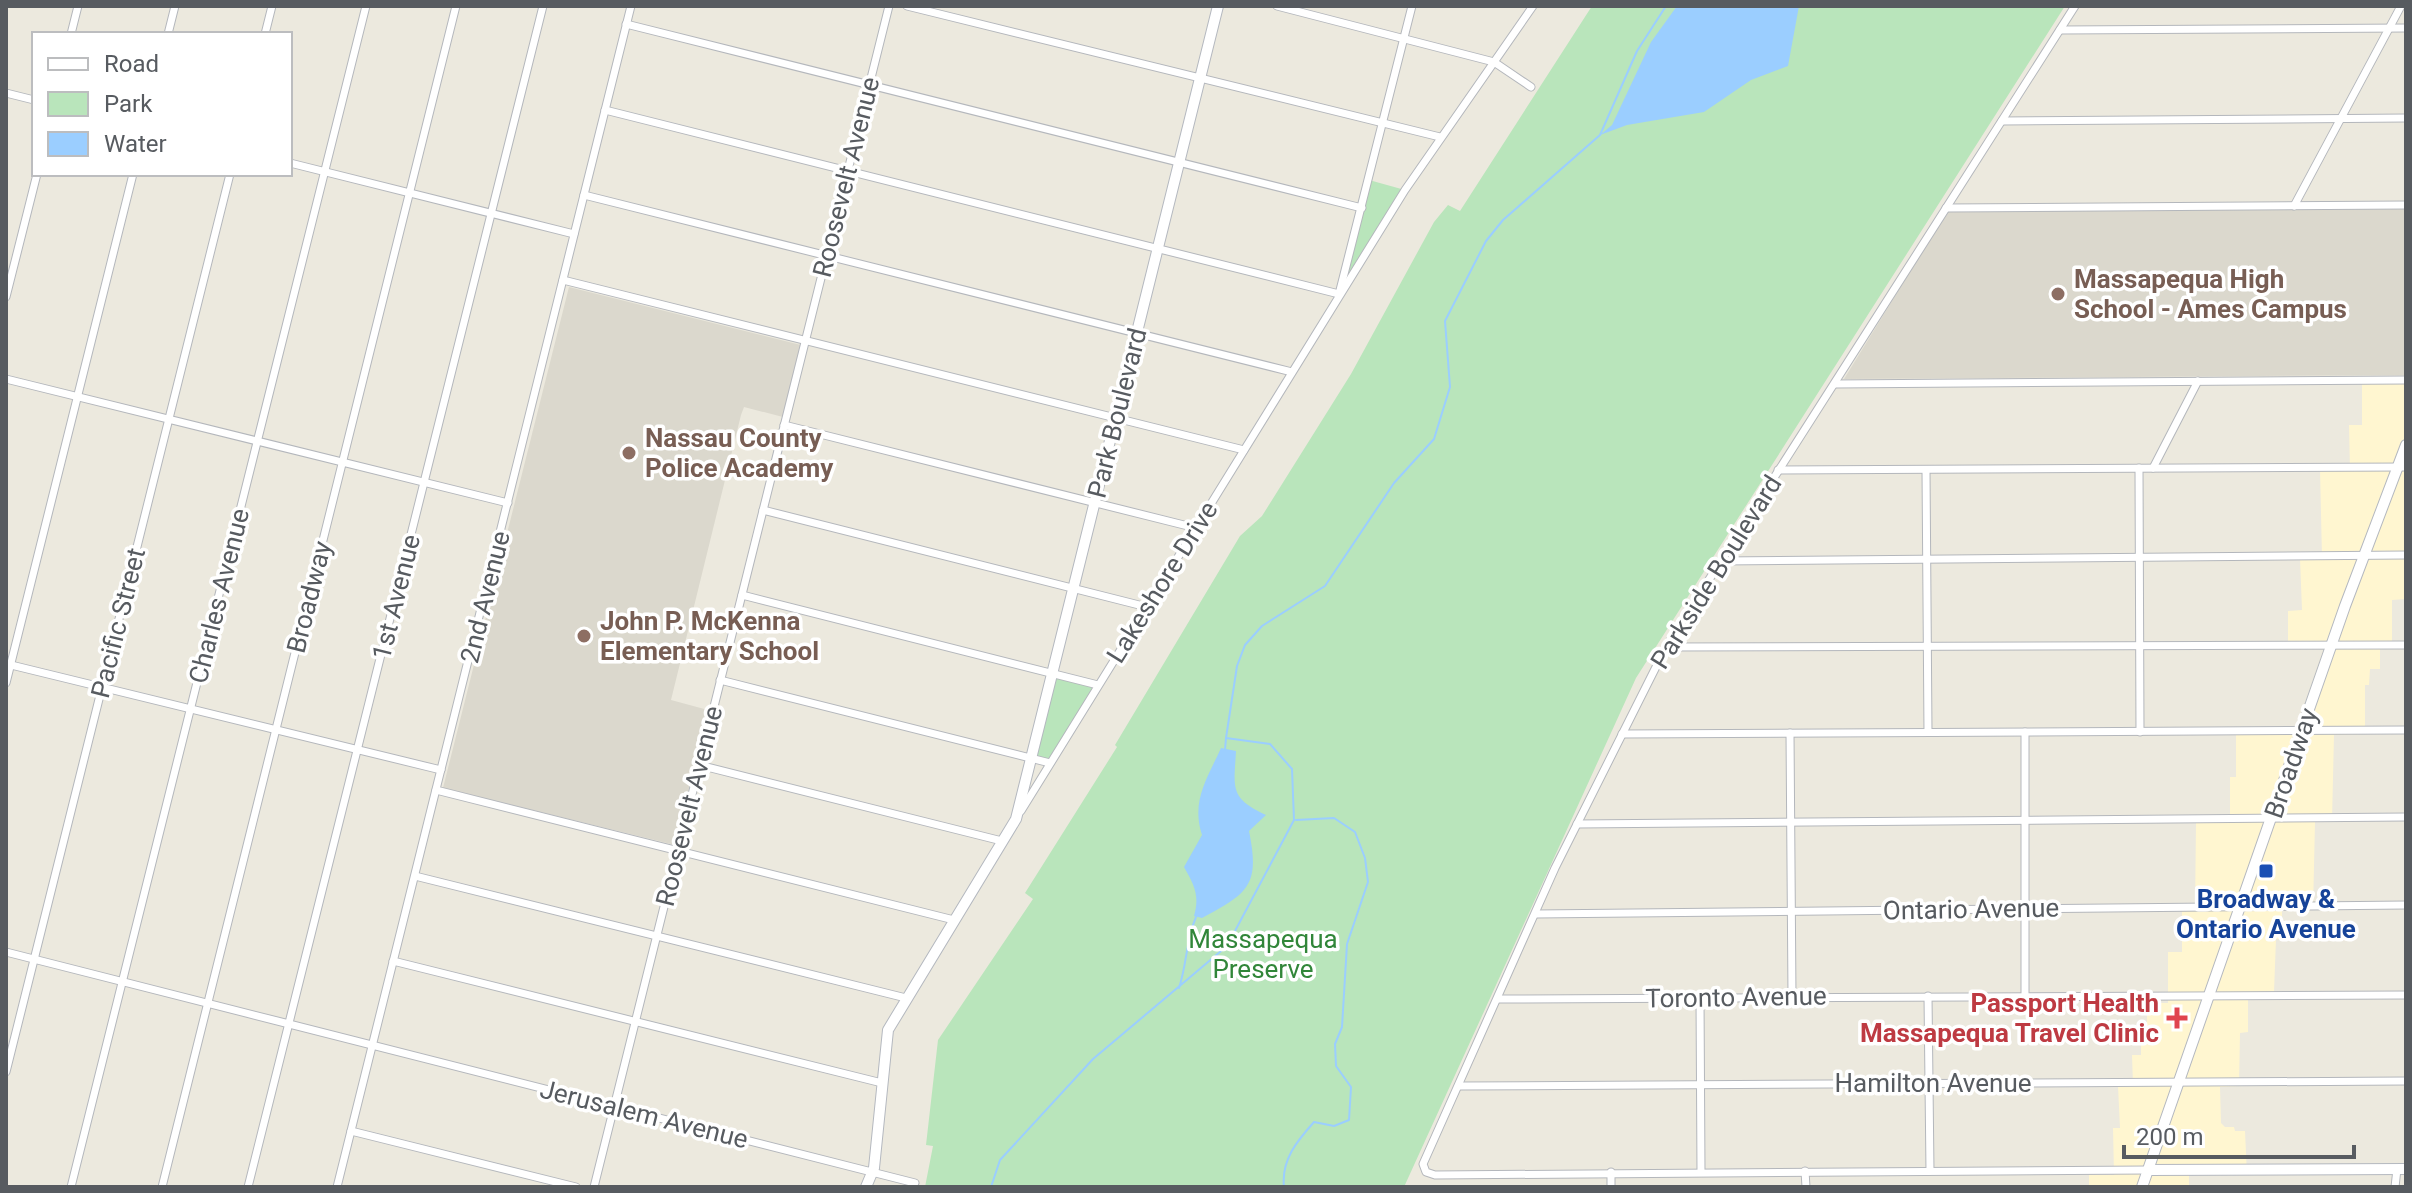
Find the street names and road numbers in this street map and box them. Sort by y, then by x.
street label: Roosevelt Avenue [807,74,885,280]
street label: Park Boulevard [1081,325,1153,501]
street label: Parkside Boulevard [1644,470,1788,674]
street label: Lakeshore Drive [1100,496,1224,668]
street label: Charles Avenue [183,505,255,687]
street label: 2nd Avenue [454,528,516,666]
street label: 1st Avenue [366,531,426,663]
street label: Broadway [281,538,337,656]
street label: Pacific Street [85,545,151,701]
street label: Roosevelt Avenue [650,703,728,909]
street label: Broadway [2258,704,2324,822]
street label: Ontario Avenue [1883,892,2059,926]
street label: Toronto Avenue [1645,980,1827,1014]
street label: Hamilton Avenue [1834,1068,2032,1098]
street label: Jerusalem Avenue [537,1074,751,1154]

